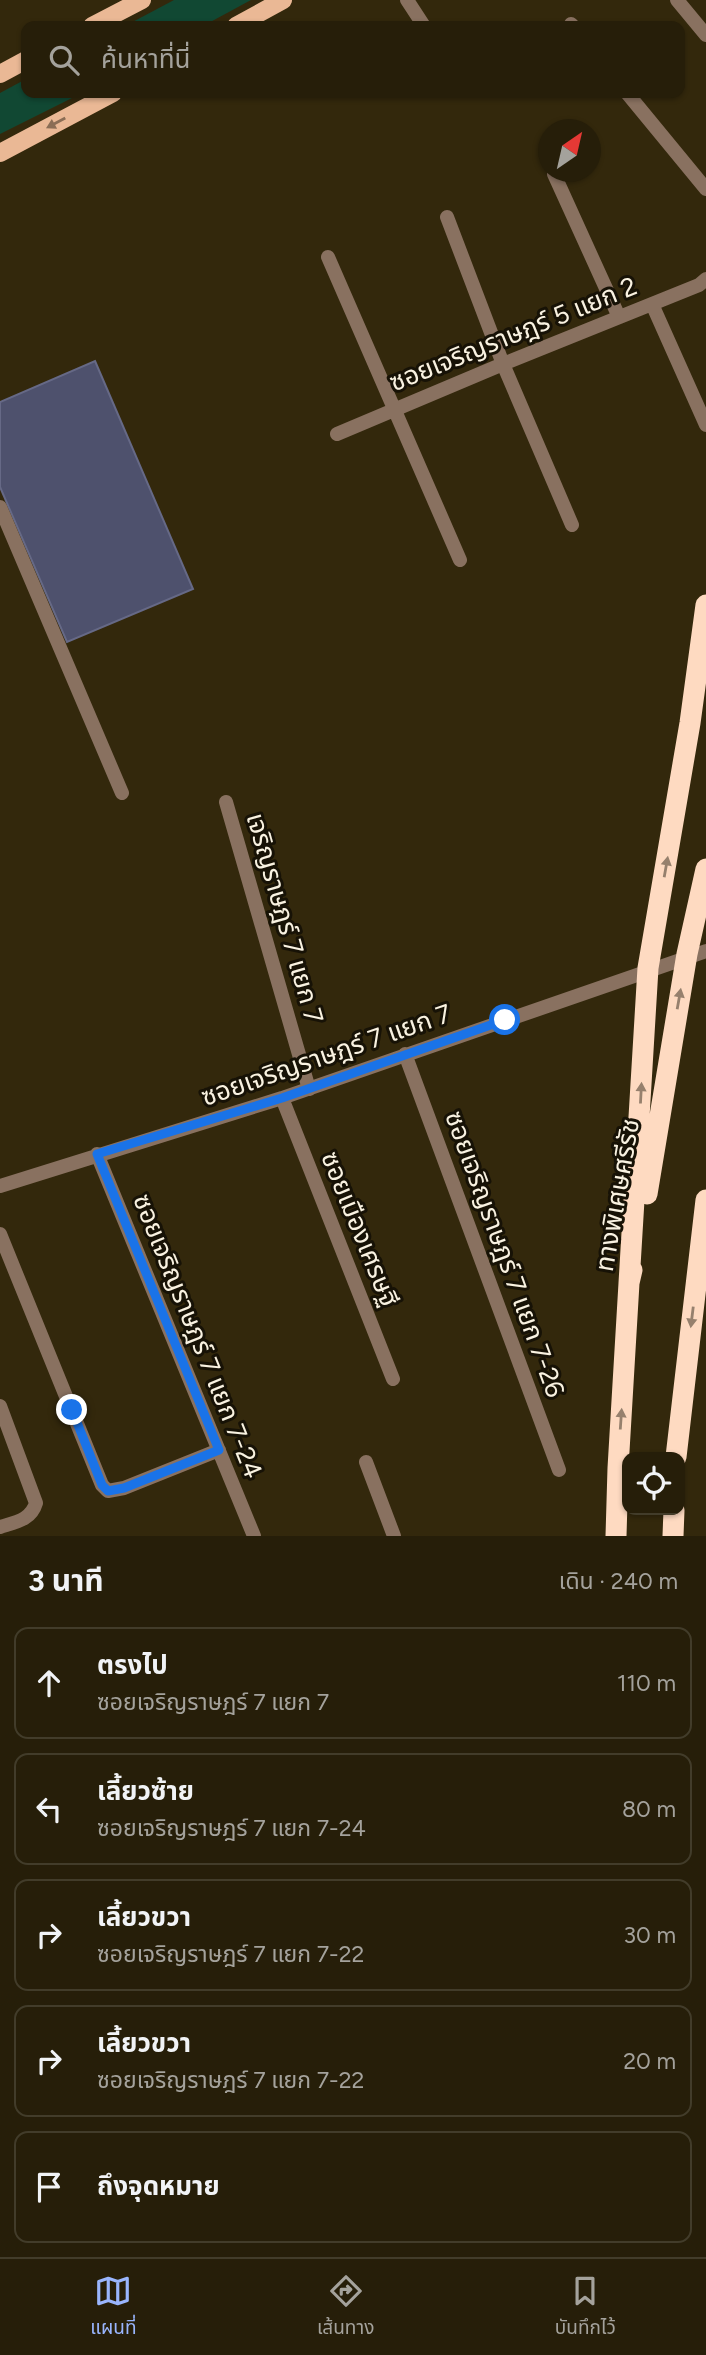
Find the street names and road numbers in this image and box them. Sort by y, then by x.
street label: ซอยเจริญราษฎร์ 5 แยก 2 [385,270,641,398]
street label: เจริญราษฎร์ 7 แยก 7 [240,809,330,1027]
street label: ซอยเจริญราษฎร์ 7 แยก 7 [197,997,455,1113]
street label: ซอยเจริญราษฎร์ 7 แยก 7-26 [438,1106,572,1402]
street label: ทางพิเศษศรีรัช [588,1116,646,1274]
street label: ซอยเมืองเศรษฐี [314,1147,406,1311]
street label: ซอยเจริญราษฎร์ 7 แยก 7-24 [126,1189,270,1483]

